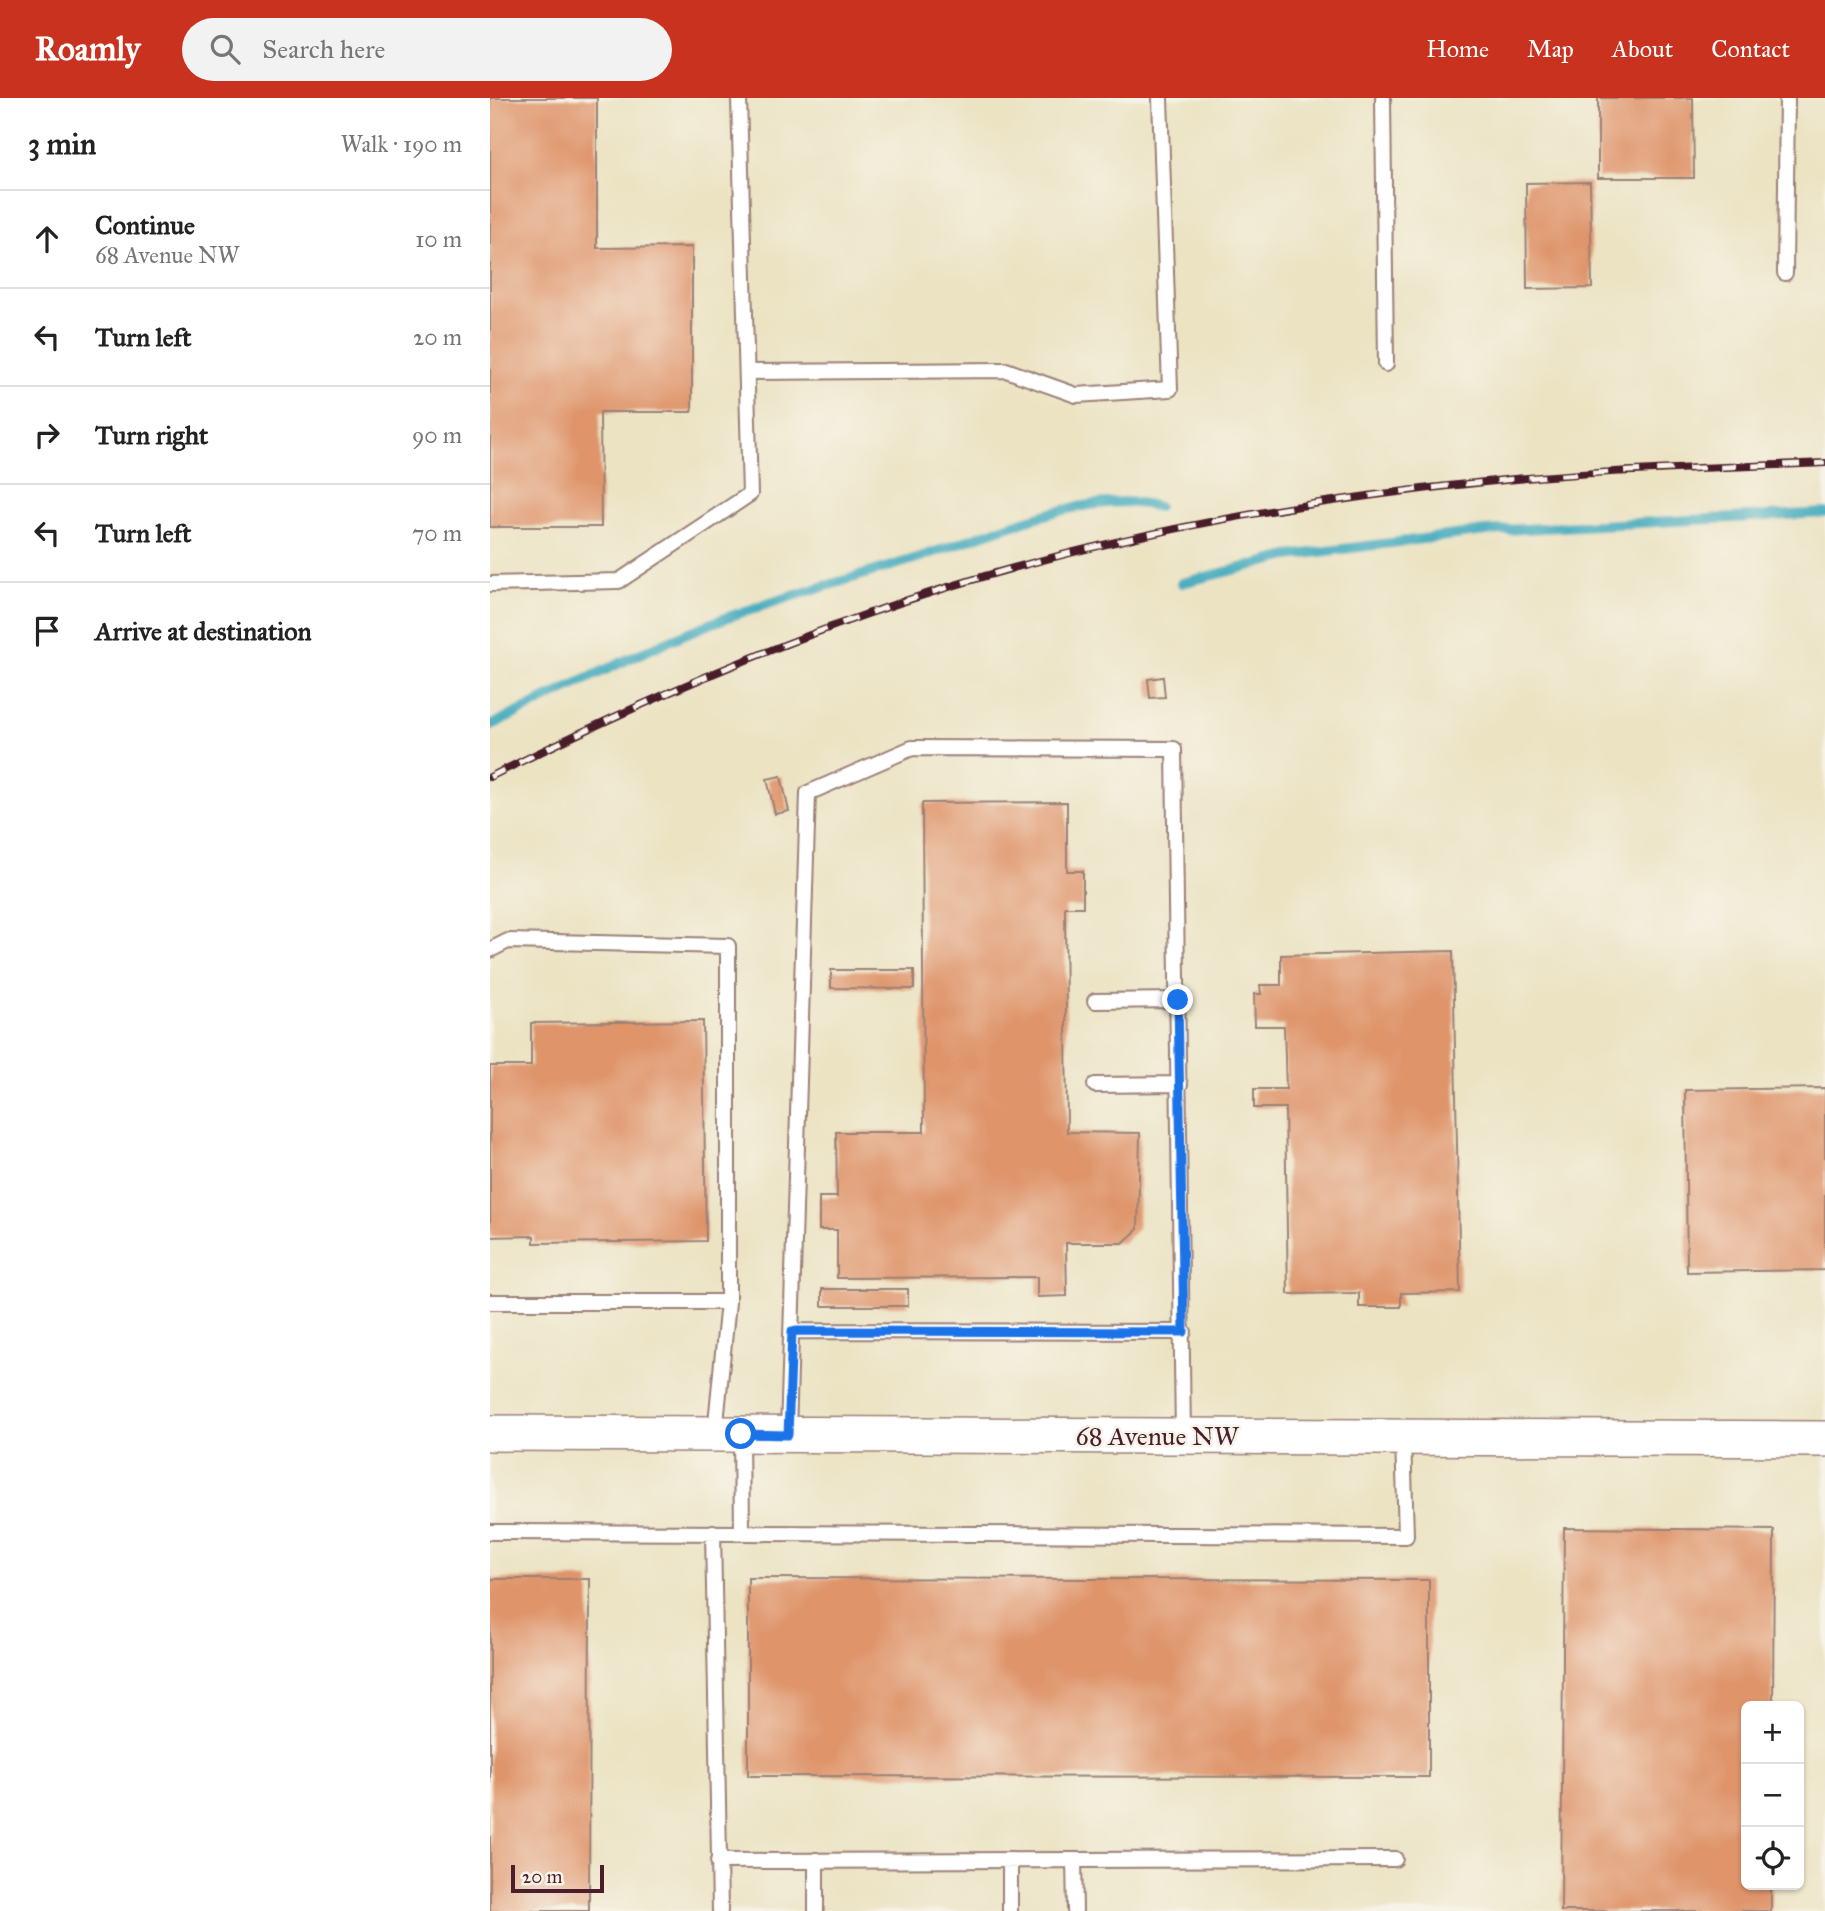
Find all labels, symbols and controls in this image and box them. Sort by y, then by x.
search box [182,18,672,81]
text: Roamly [35,29,140,69]
icon: search [206,30,244,68]
text: Search here [262,33,385,65]
text: Home [1426,34,1489,64]
text: Map [1527,34,1574,64]
text: About [1612,34,1673,64]
text: Contact [1711,34,1790,64]
text: 3 min [28,126,96,162]
text: Walk · 190 m [341,130,462,158]
text: Continue [95,209,195,241]
icon: ahead [28,220,66,258]
text: 10 m [415,225,462,253]
text: 68 Avenue NW [95,241,239,269]
icon: left [28,318,66,356]
text: Turn left [95,321,191,353]
text: 20 m [413,323,462,351]
icon: right [28,416,66,454]
text: Turn right [95,419,208,451]
text: 90 m [412,421,462,449]
icon: left [28,514,66,552]
text: Turn left [95,517,191,549]
text: 70 m [412,519,462,547]
icon: arrive [28,612,66,650]
text: Arrive at destination [95,615,312,647]
route end [1162,984,1193,1015]
route start [725,1418,756,1449]
street label: 68 Avenue NW [1075,1420,1240,1452]
map controls [1741,1701,1804,1890]
button: + [1741,1701,1804,1764]
button: − [1741,1764,1804,1827]
button: locate [1741,1827,1804,1890]
scale bar [511,1862,604,1894]
text: 20 m [522,1865,563,1888]

